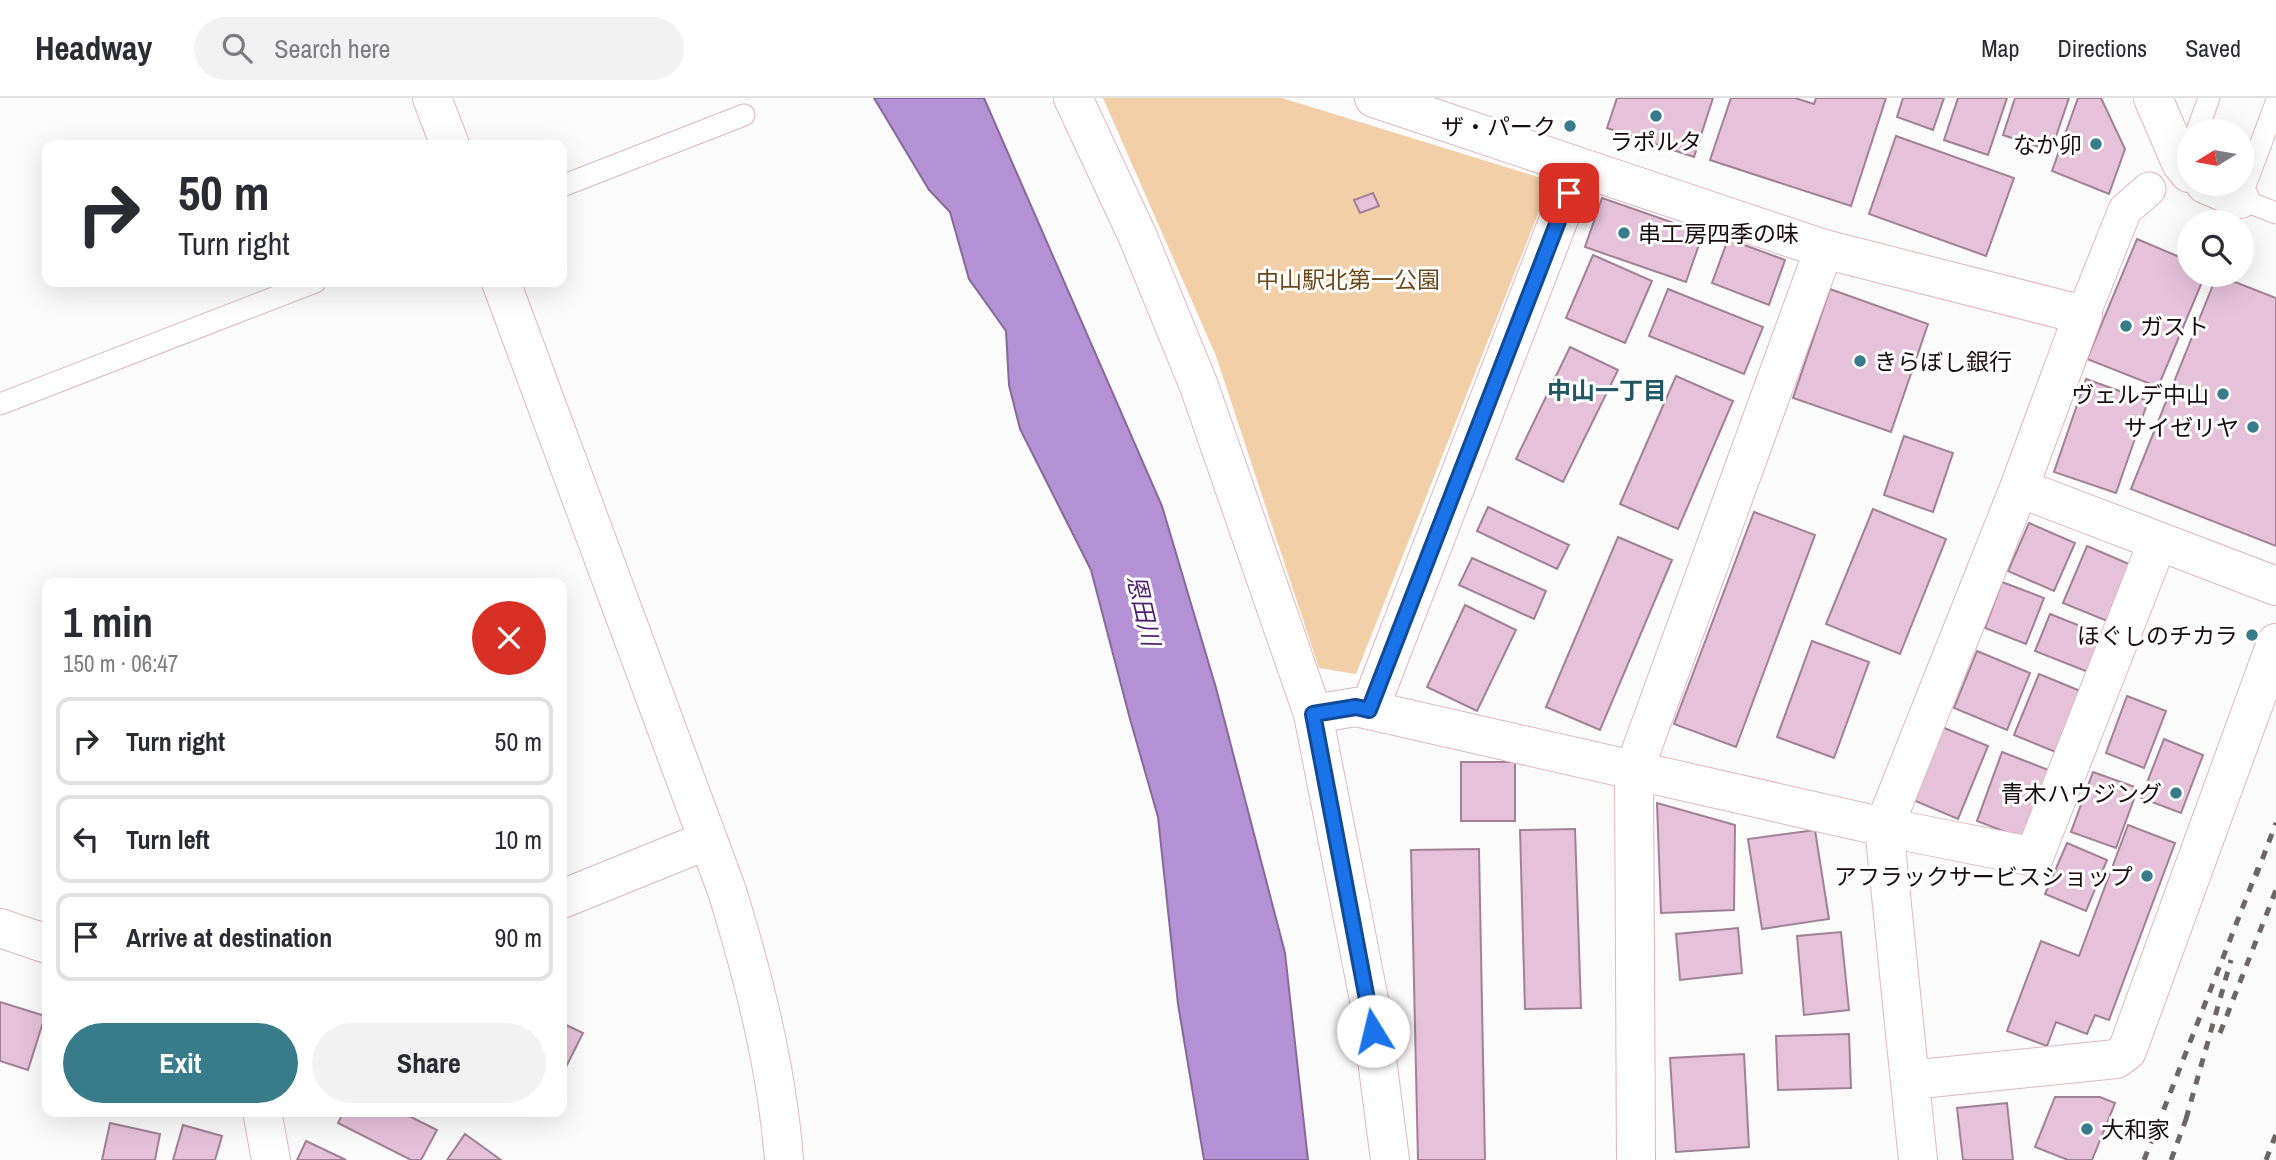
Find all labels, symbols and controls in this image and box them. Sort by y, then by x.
search box [194,17,684,80]
text: Headway [35,26,152,70]
icon: search [218,29,256,67]
text: Search here [274,31,390,66]
text: Map [1981,32,2019,64]
text: Directions [2057,32,2147,64]
text: Saved [2185,32,2241,64]
marker: ラポルタ [1648,108,1664,124]
place label: ザ・パーク [1441,111,1556,142]
marker: ザ・パーク [1562,118,1578,134]
north arrow [2177,119,2254,196]
map controls [2177,119,2254,287]
place label: ラポルタ [1610,126,1702,157]
place label: なか卯 [2013,129,2082,160]
marker: なか卯 [2088,136,2104,152]
text: 50 m [178,159,270,225]
pin [1539,163,1599,223]
icon: right [63,168,154,259]
icon: arrive [1550,174,1588,212]
button: search [2177,210,2254,287]
place label: 串工房四季の味 [1638,218,1799,249]
text: Turn right [178,222,290,265]
marker: 串工房四季の味 [1616,225,1632,241]
park label: 中山駅北第一公園 [1256,264,1440,295]
place label: ガスト [2140,311,2209,342]
marker: ガスト [2118,318,2134,334]
place label: きらぼし銀行 [1874,346,2012,377]
marker: きらぼし銀行 [1852,353,1868,369]
district label: 中山一丁目 [1547,374,1667,406]
place label: ヴェルデ中山 [2071,379,2209,410]
marker: ヴェルデ中山 [2215,386,2231,402]
place label: サイゼリヤ [2124,412,2239,443]
marker: サイゼリヤ [2245,419,2261,435]
water label: 恩田川 [1120,571,1168,652]
text: 1 min [63,594,153,650]
button: close [472,601,546,675]
place label: ほぐしのチカラ [2077,620,2238,651]
marker: ほぐしのチカラ [2244,627,2260,643]
text: 150 m · 06:47 [63,648,178,679]
icon: right [67,722,105,760]
text: Turn right [126,724,225,759]
text: 50 m [495,724,542,759]
place label: 青木ハウジング [2001,778,2162,809]
marker: 青木ハウジング [2168,785,2184,801]
icon: left [67,820,105,858]
text: Turn left [126,822,210,857]
text: 10 m [495,822,542,857]
place label: アフラックサービスショップ [1834,861,2133,892]
marker: アフラックサービスショップ [2139,868,2155,884]
icon: arrive [67,918,105,956]
text: Arrive at destination [126,920,332,955]
text: 90 m [495,920,542,955]
position arrow [1336,994,1410,1068]
button: Exit [63,1023,298,1103]
button: Share [312,1023,546,1103]
place label: 大和家 [2101,1114,2170,1145]
marker: 大和家 [2079,1121,2095,1137]

